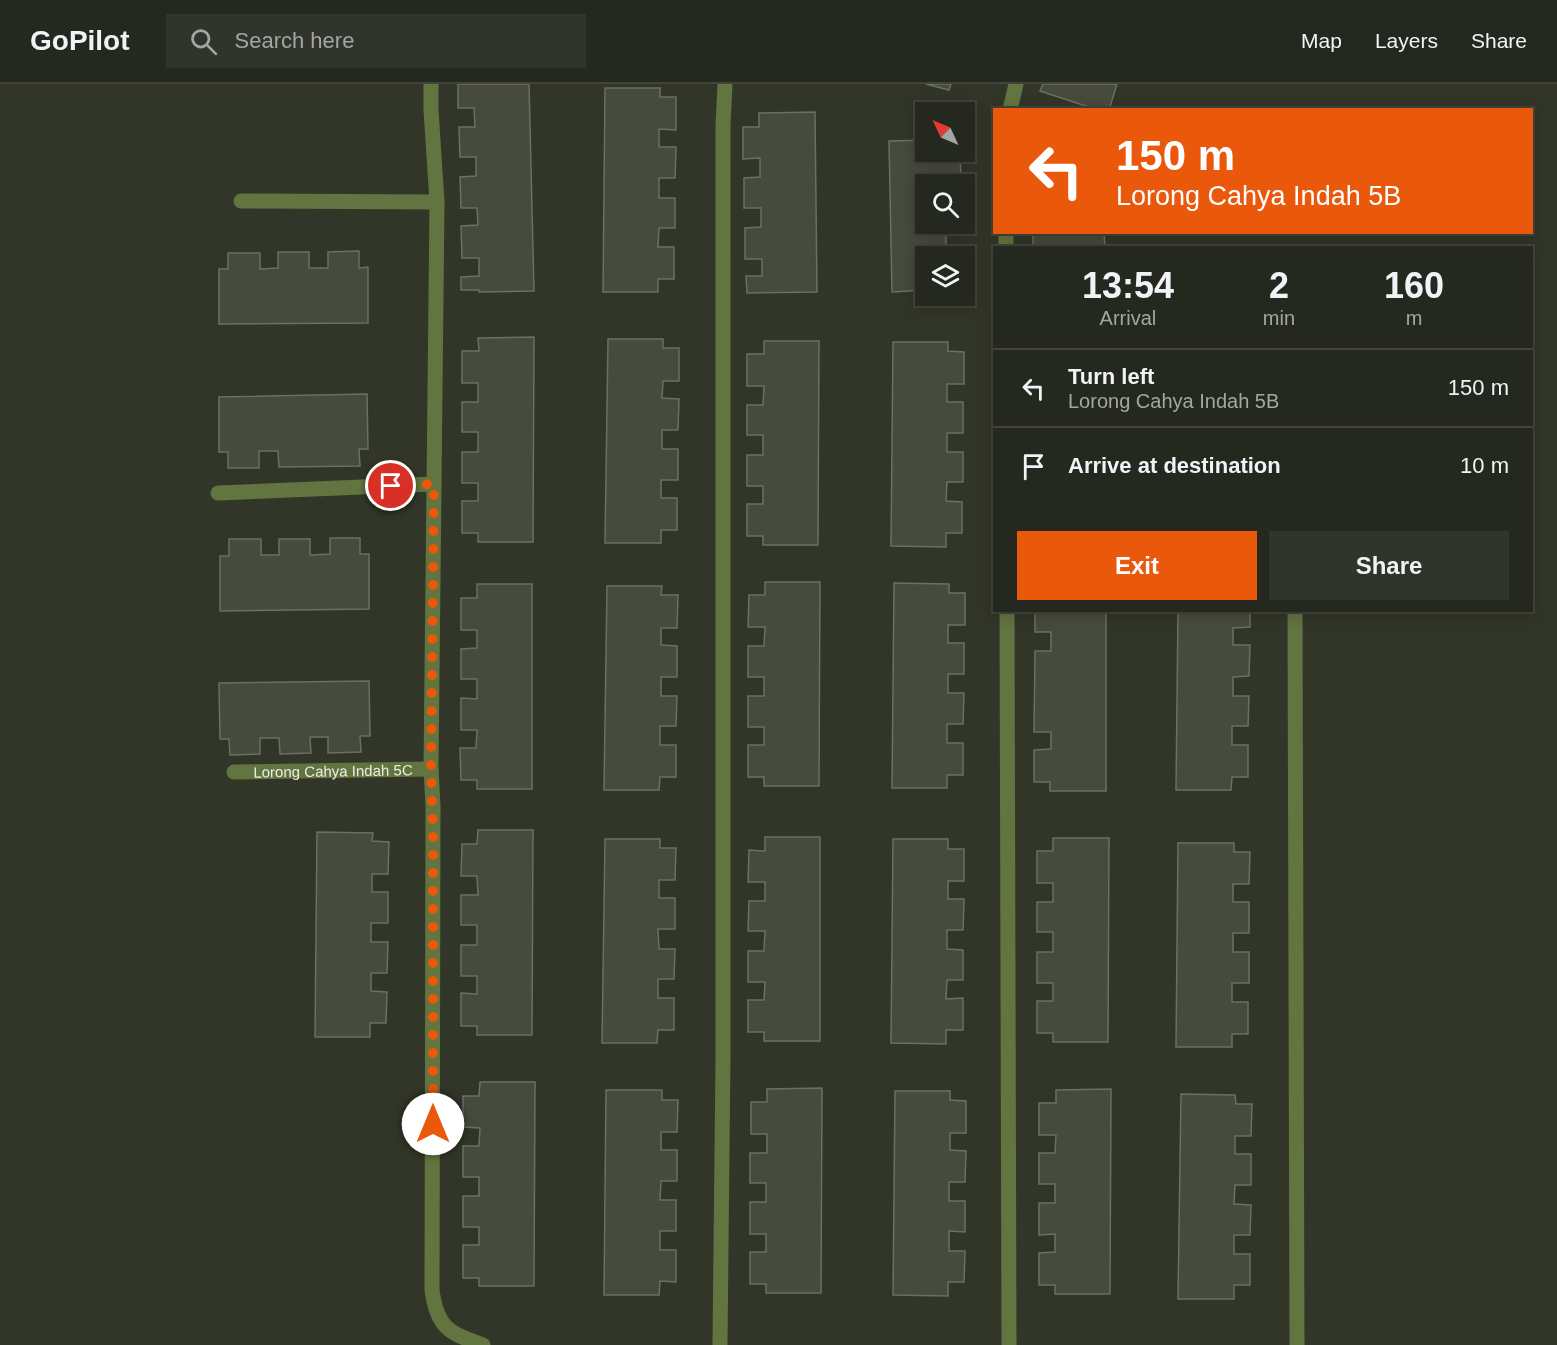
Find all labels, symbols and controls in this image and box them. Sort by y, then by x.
search box [166,14,586,68]
text: GoPilot [30,25,130,56]
icon: search [187,25,220,58]
text: Search here [235,28,354,53]
text: Map [1301,29,1342,52]
text: Layers [1375,29,1438,52]
text: Share [1471,29,1527,52]
north arrow [915,102,975,162]
map controls [915,102,975,306]
icon: left [1017,132,1095,210]
text: 150 m [1116,132,1235,179]
button: search [915,174,975,234]
text: Lorong Cahya Indah 5B [1116,181,1401,211]
button: layers [915,246,975,306]
text: 13:54 [1082,265,1174,306]
text: 2 [1269,265,1289,306]
text: 160 [1384,265,1444,306]
text: Arrival [1100,307,1156,329]
text: min [1263,307,1295,329]
text: m [1406,307,1422,329]
text: Turn left [1068,364,1154,389]
icon: left [1017,372,1050,405]
text: 150 m [1448,375,1509,400]
text: Lorong Cahya Indah 5B [1068,390,1279,412]
icon: arrive [1017,450,1050,483]
text: Arrive at destination [1068,453,1281,478]
text: 10 m [1460,453,1509,478]
pin [365,460,416,511]
icon: arrive [374,469,407,502]
button: Exit [1017,531,1257,600]
button: Share [1269,531,1509,600]
street label: Lorong Cahya Indah 5C [253,761,413,780]
position arrow [401,1092,465,1156]

